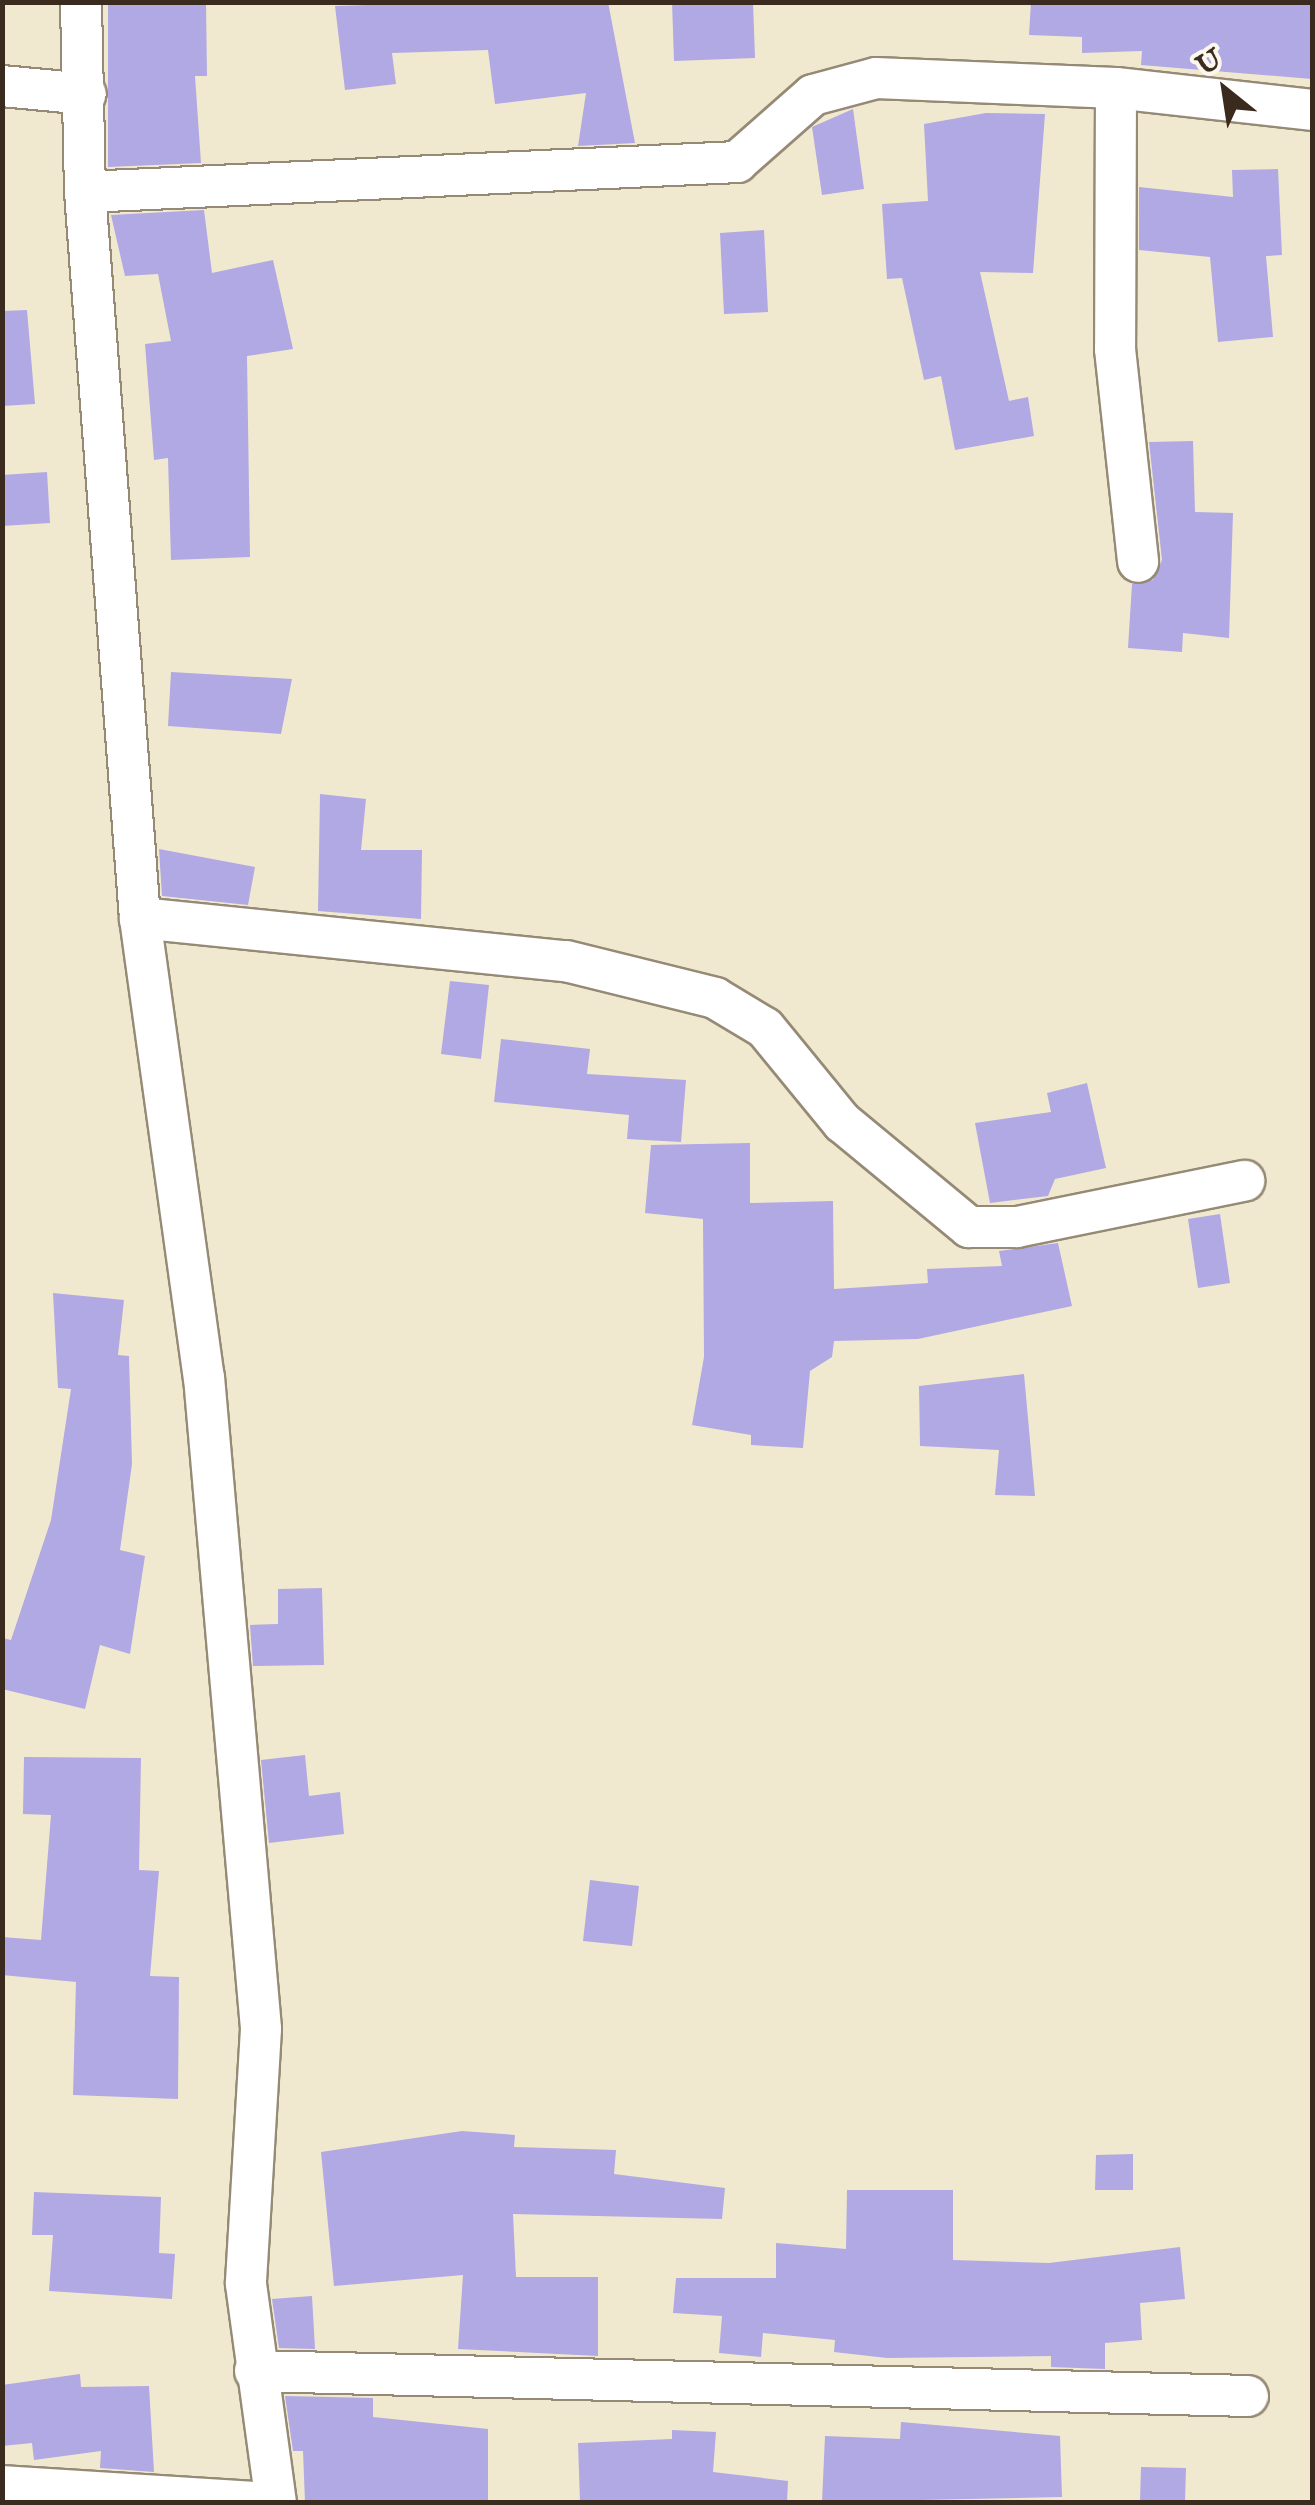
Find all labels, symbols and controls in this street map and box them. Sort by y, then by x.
north arrow [1175,40,1275,140]
text: U [1191,43,1229,85]

